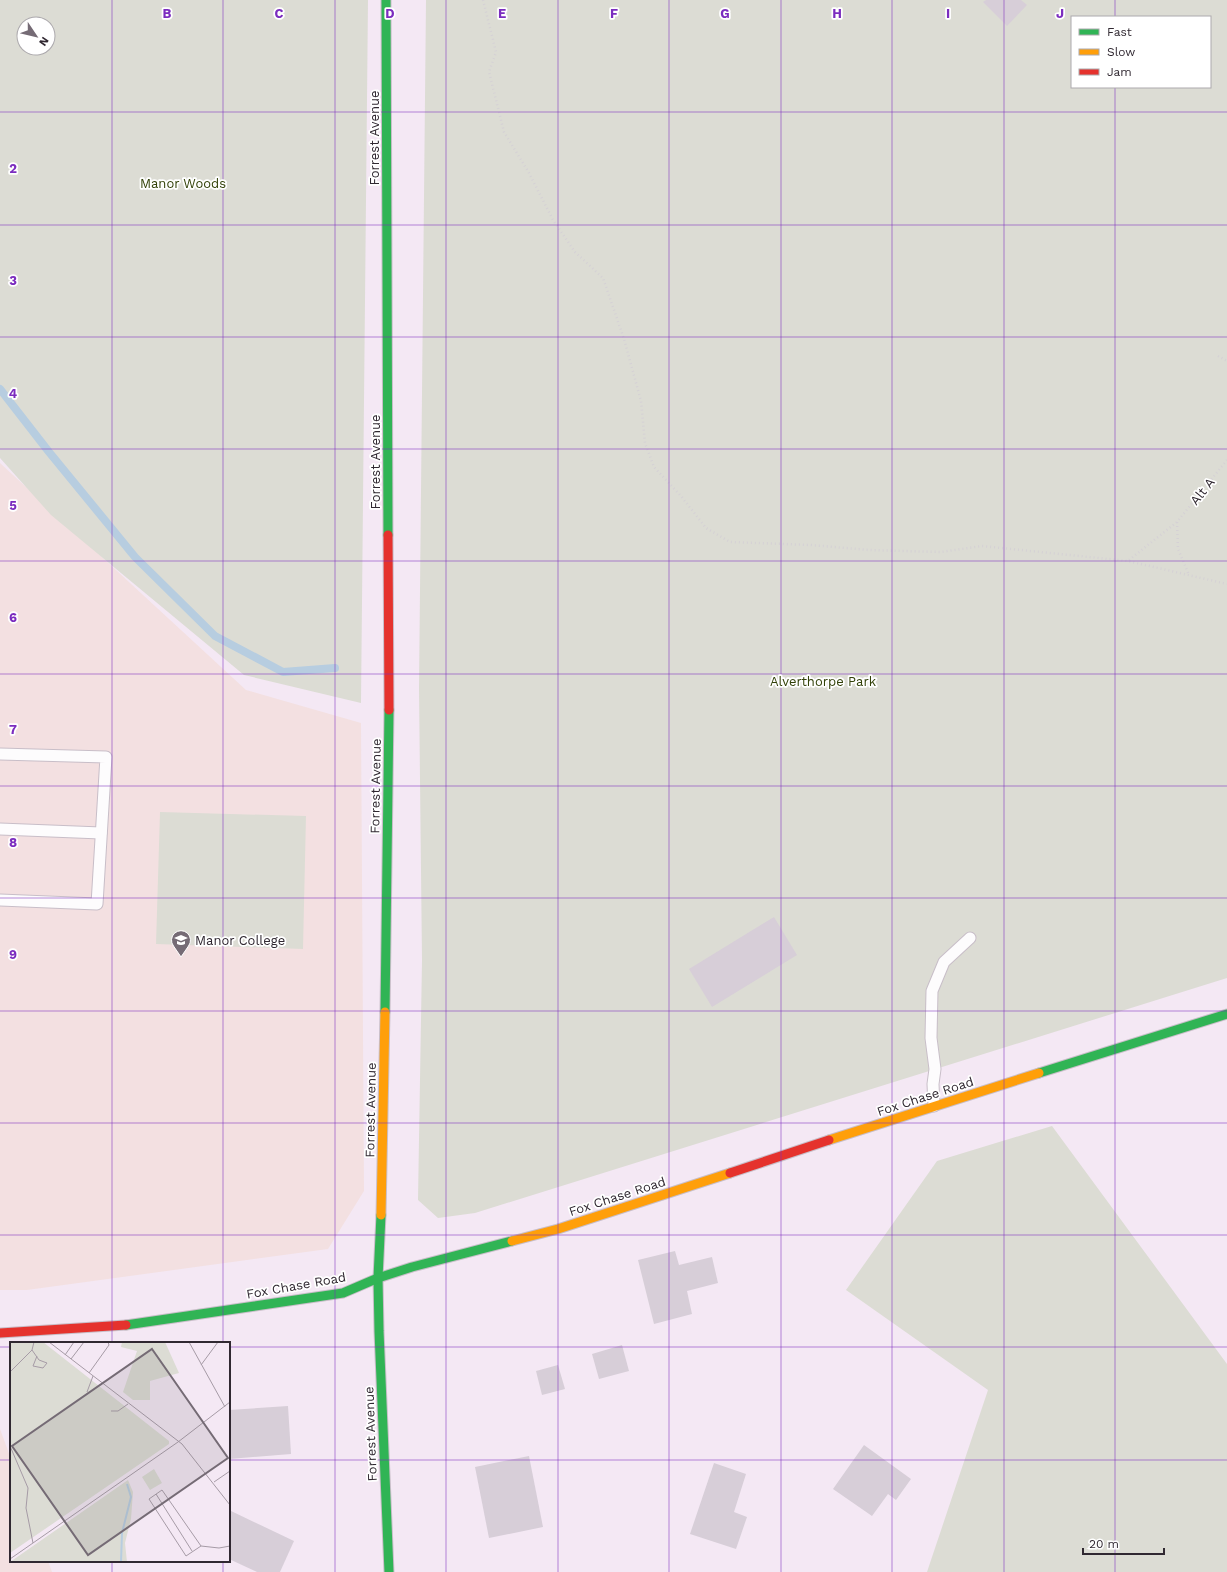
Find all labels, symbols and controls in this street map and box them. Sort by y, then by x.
text: B [163,6,172,21]
text: C [275,6,284,21]
text: D [385,6,395,21]
text: E [498,6,506,21]
text: F [610,6,618,21]
text: G [720,6,730,21]
text: H [832,6,842,21]
text: I [946,6,950,21]
text: J [1056,6,1064,21]
north arrow [16,16,56,56]
legend [1071,16,1211,88]
text: Fast [1107,25,1132,39]
text: N [36,34,51,49]
text: Slow [1107,45,1135,59]
text: Jam [1107,65,1132,79]
street label: Forrest Avenue [367,90,382,186]
text: 2 [9,161,17,176]
park label: Manor Woods [140,176,226,191]
text: 3 [9,273,17,288]
text: 4 [9,386,18,401]
street label: Forrest Avenue [368,414,383,510]
street label: Alt A [1187,475,1218,508]
text: 5 [9,498,17,513]
text: 6 [9,610,17,625]
park label: Alverthorpe Park [770,674,877,689]
text: 7 [9,722,17,737]
street label: Forrest Avenue [367,738,384,834]
text: 8 [9,835,17,850]
school or university icon: Manor College [170,929,192,957]
place label: Manor College [195,933,285,948]
text: 9 [9,947,17,962]
street label: Forrest Avenue [362,1062,379,1158]
street label: Fox Chase Road [875,1074,975,1119]
street label: Fox Chase Road [567,1174,667,1219]
street label: Fox Chase Road [245,1269,347,1302]
inset map [10,1342,230,1562]
street label: Forrest Avenue [361,1386,380,1482]
scale bar [1083,1530,1164,1556]
text: 20 m [1089,1537,1119,1551]

